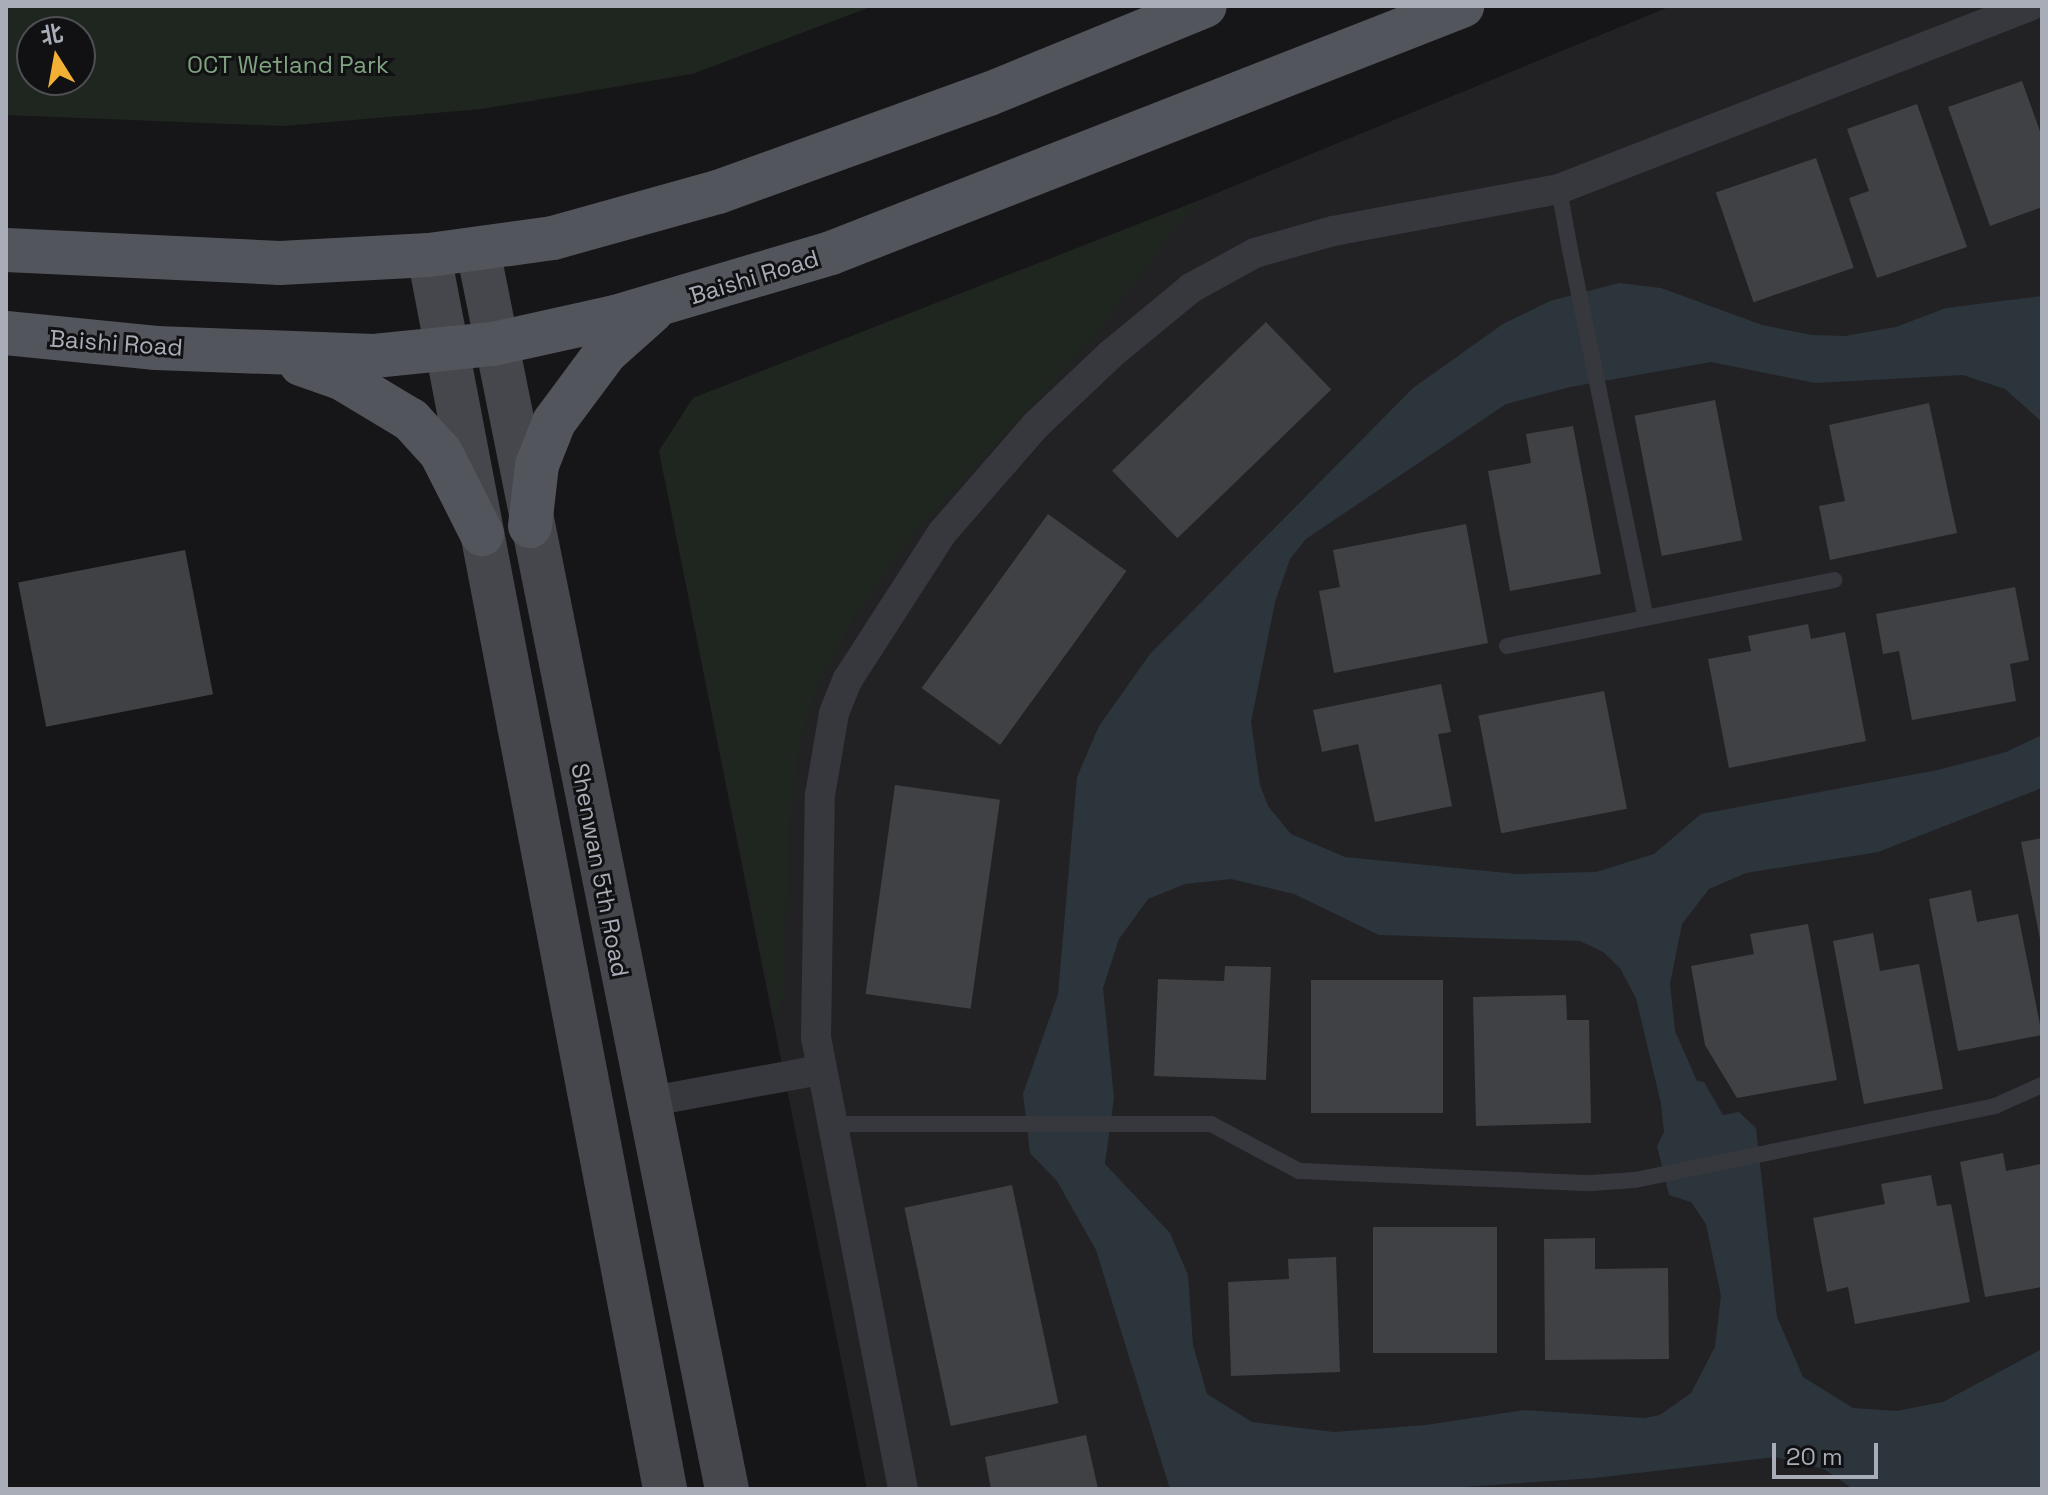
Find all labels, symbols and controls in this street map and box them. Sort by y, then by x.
north arrow [16,16,96,96]
text: 北 [38,19,65,50]
park label: OCT Wetland Park [187,51,389,79]
street label: Baishi Road [686,244,822,310]
street label: Baishi Road [48,324,184,362]
street label: Shenwan 5th Road [565,761,635,979]
scale bar [1776,1427,1882,1477]
text: 20 m [1786,1441,1843,1472]

